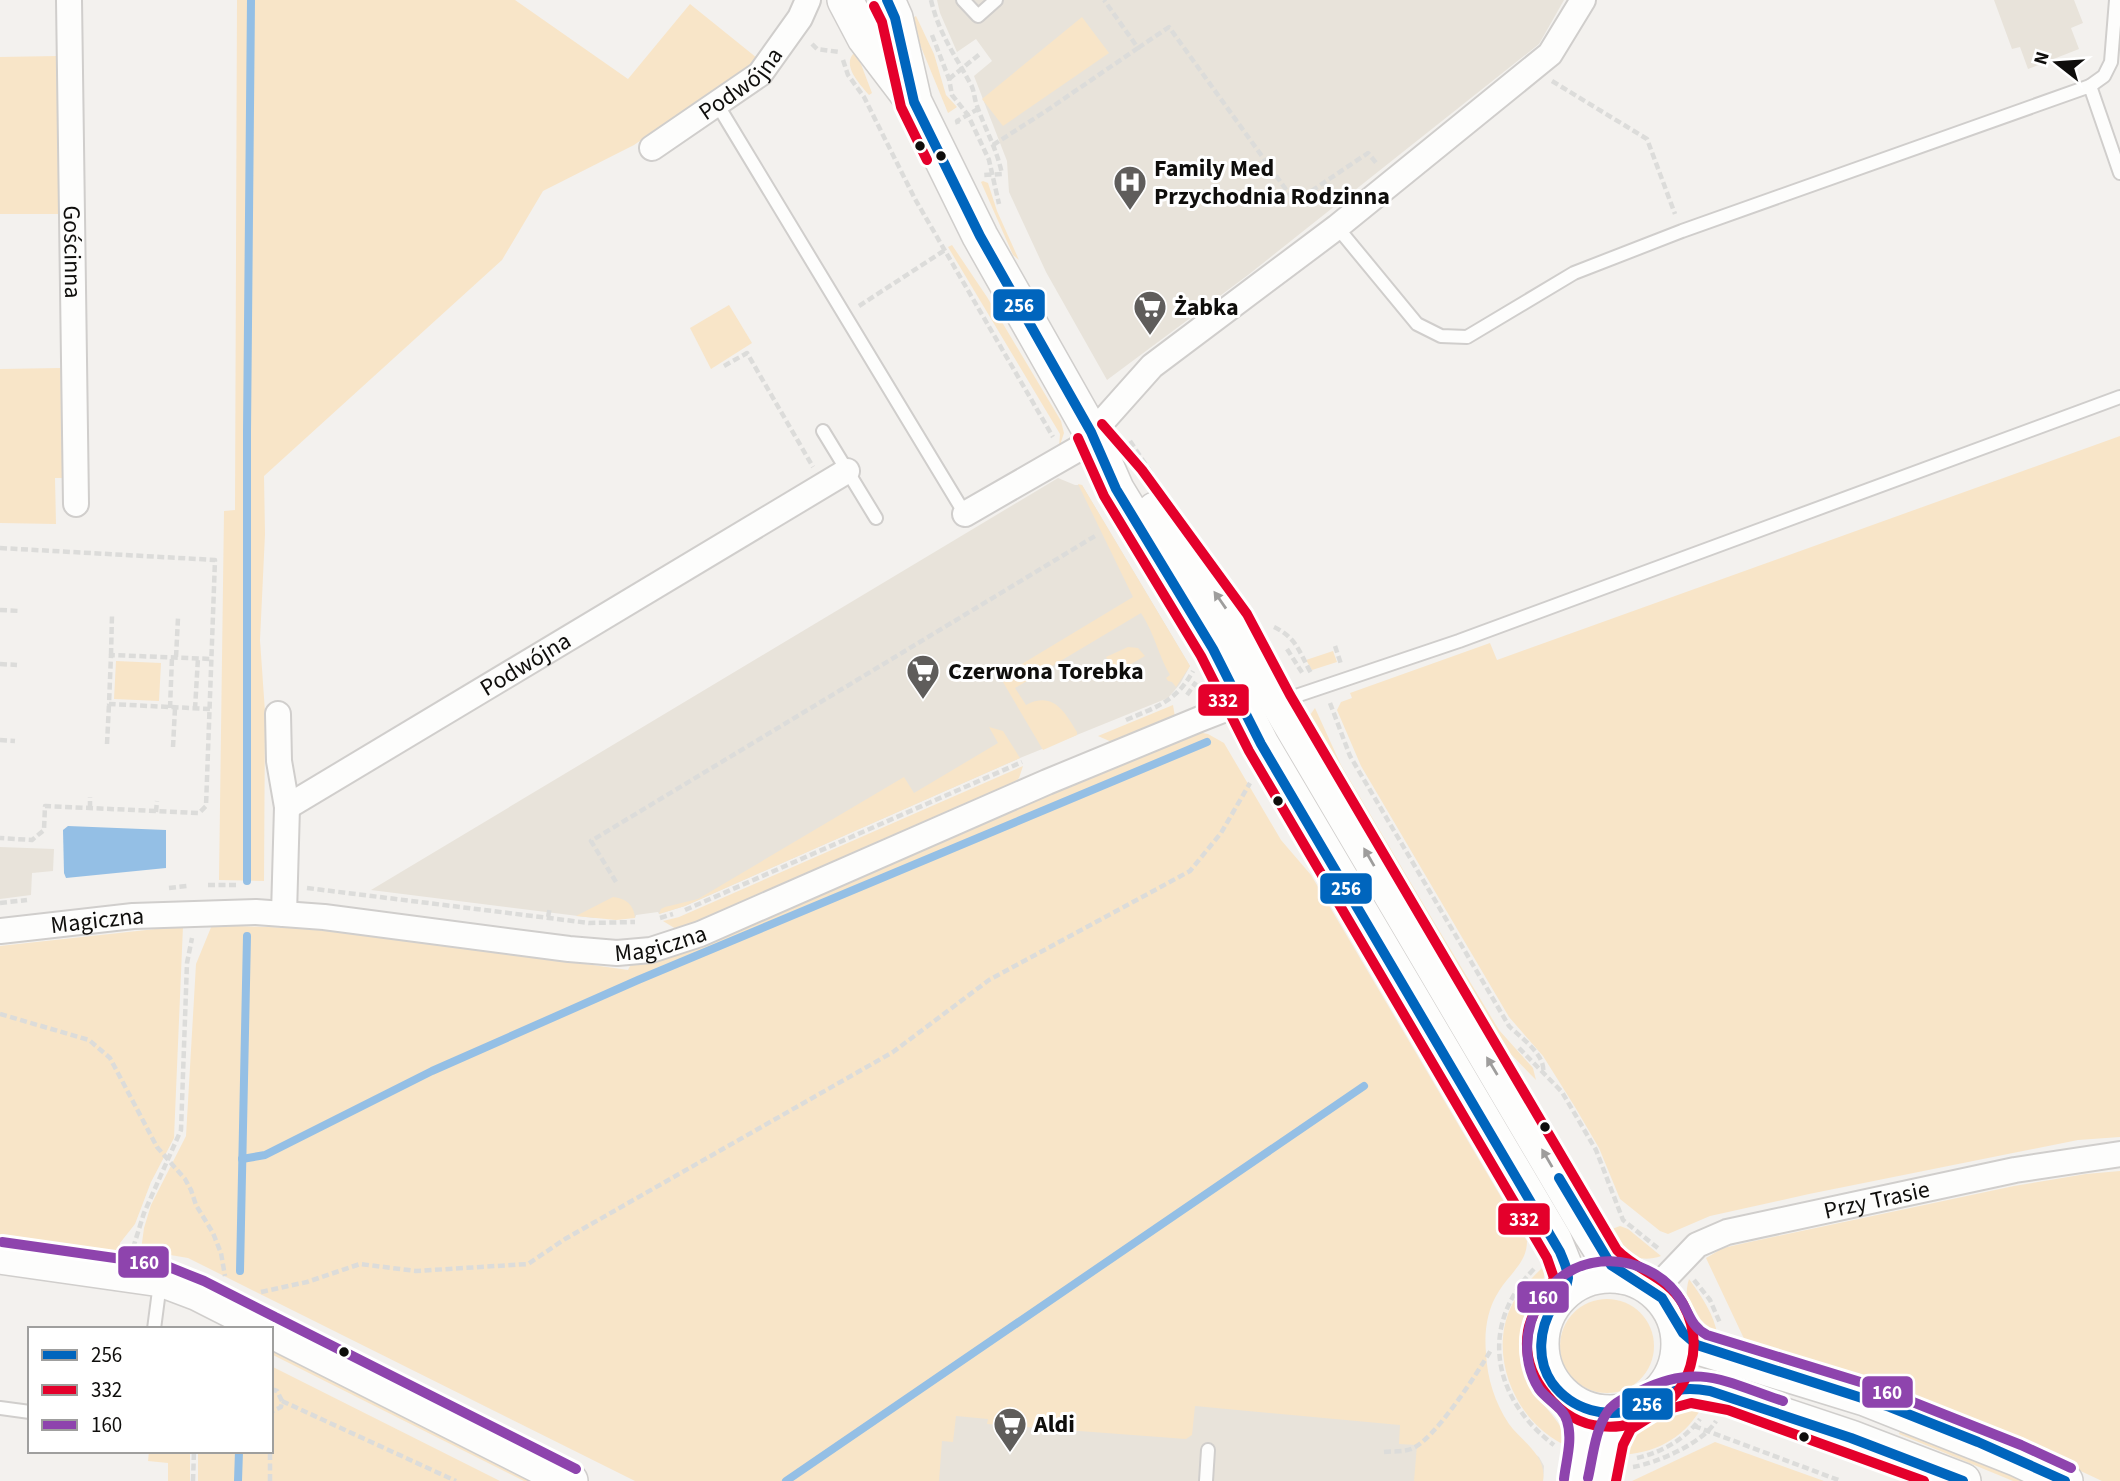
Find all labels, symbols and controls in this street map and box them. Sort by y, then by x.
north arrow [2022,28,2092,98]
street label: Podwójna [691,40,791,129]
text: N [2027,48,2057,68]
unlabelled marker [913,139,927,153]
unlabelled marker [934,149,948,163]
place label: Family Med Przychodnia Rodzinna [1154,151,1390,214]
hospital icon: Family Med Przychodnia Rodzinna [1111,163,1149,212]
street label: Gościnna [54,205,91,299]
line badge: 256 [992,288,1046,322]
supermarket icon: Żabka [1131,288,1169,337]
place label: Żabka [1174,290,1239,325]
text: 256 [1004,293,1034,320]
one-way arrow [1213,591,1227,609]
street label: Podwójna [473,623,578,705]
supermarket icon: Czerwona Torebka [904,652,942,701]
place label: Czerwona Torebka [948,654,1144,689]
line badge: 332 [1197,683,1250,717]
text: 332 [1208,688,1238,715]
unlabelled marker [1271,794,1285,808]
one-way arrow [1363,848,1375,867]
line badge: 256 [1319,872,1373,905]
text: 256 [1331,876,1361,903]
street label: Magiczna [49,898,145,943]
street label: Magiczna [613,916,711,971]
one-way arrow [1486,1056,1499,1075]
unlabelled marker [1538,1120,1552,1134]
one-way arrow [1540,1148,1553,1167]
street label: Przy Trasie [1820,1171,1933,1228]
line badge: 332 [1497,1202,1551,1236]
text: 332 [1509,1207,1539,1234]
line badge: 160 [117,1245,170,1279]
text: 160 [129,1250,159,1277]
line badge: 160 [1516,1280,1570,1314]
text: 160 [1528,1285,1558,1312]
legend [28,1327,273,1453]
text: 256 [91,1340,122,1370]
unlabelled marker [337,1345,351,1359]
text: 332 [91,1375,122,1405]
line badge: 160 [1861,1375,1914,1409]
text: 160 [1872,1380,1902,1407]
line badge: 256 [1621,1387,1674,1421]
text: 256 [1632,1392,1662,1419]
supermarket icon: Aldi [991,1405,1029,1454]
place label: Aldi [1033,1407,1075,1442]
text: 160 [91,1410,122,1440]
unlabelled marker [1797,1430,1811,1444]

